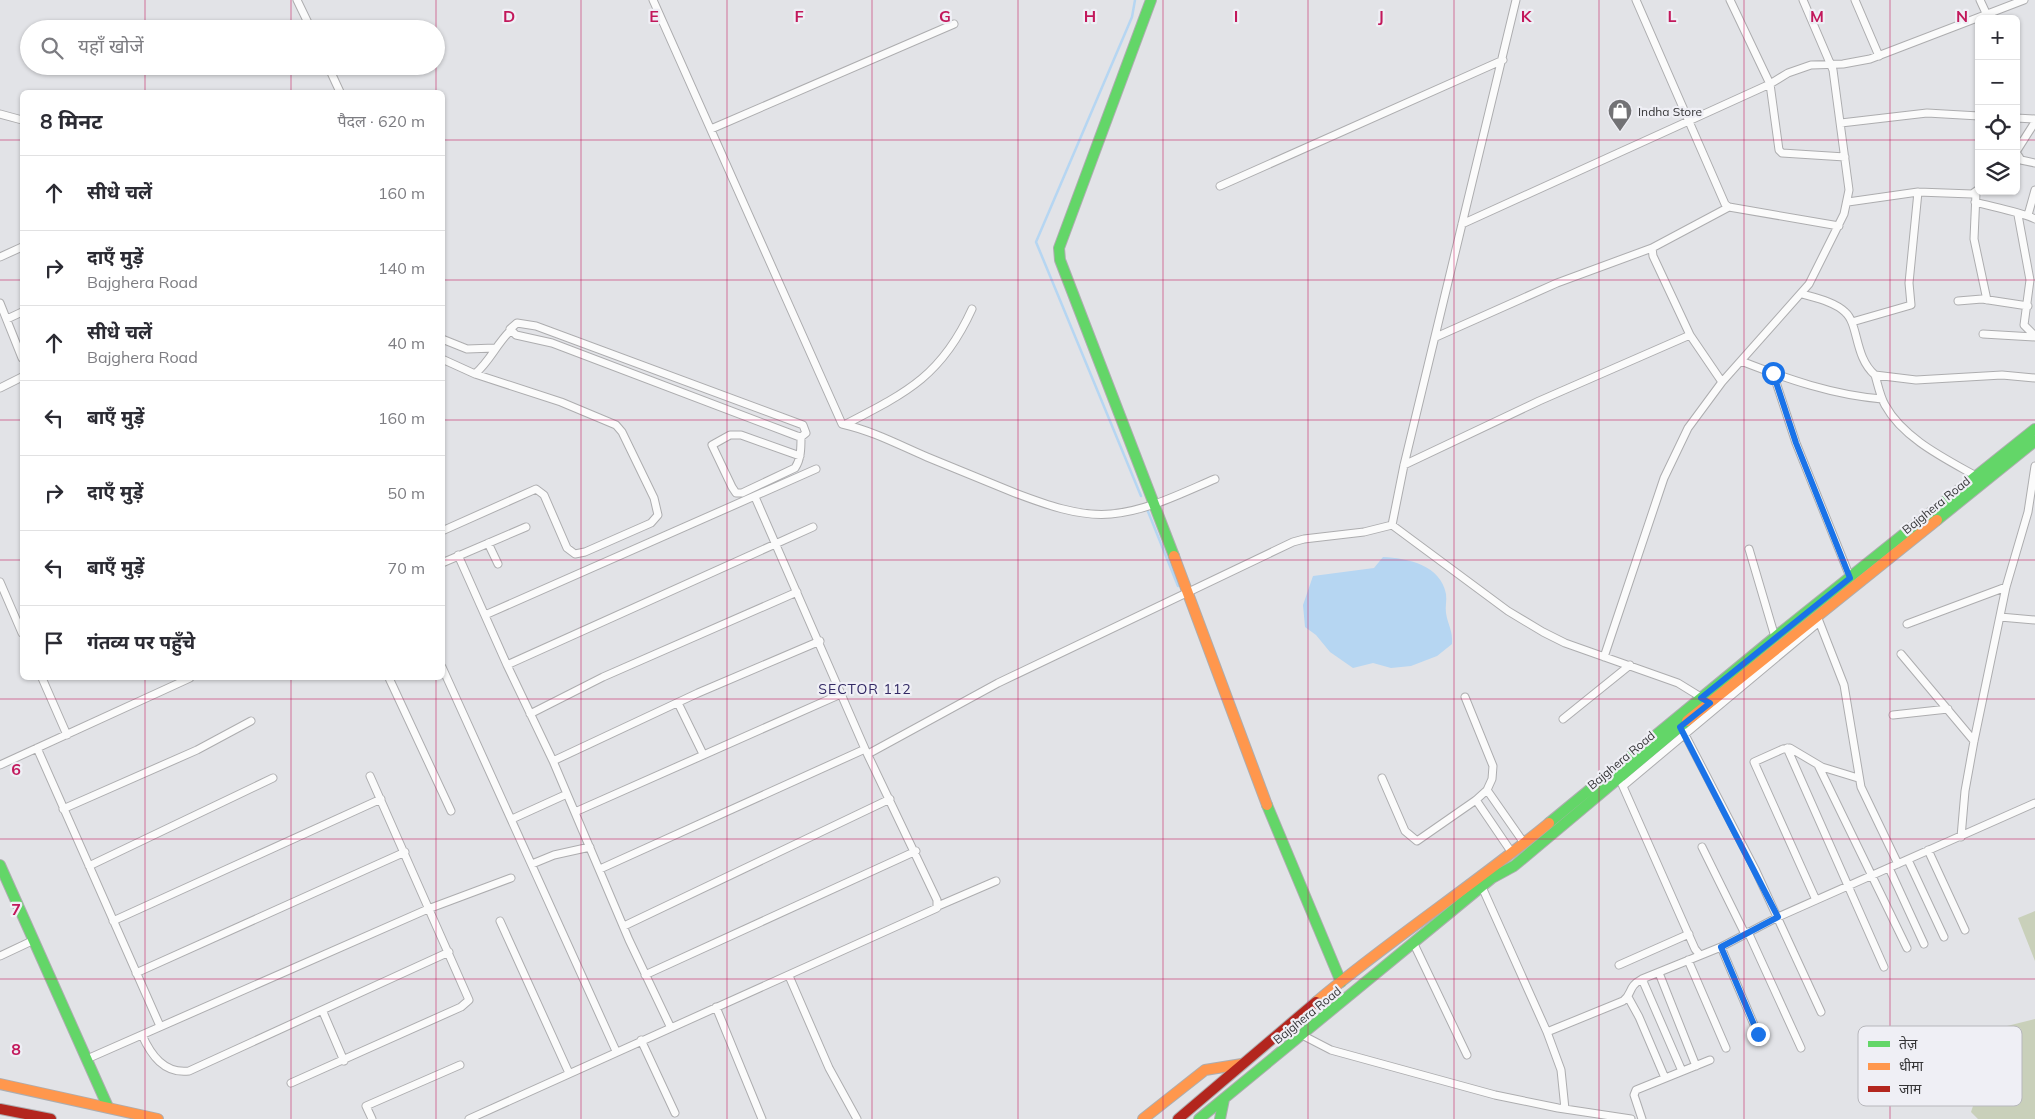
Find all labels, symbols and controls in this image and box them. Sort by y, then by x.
text: D [503,6,515,26]
text: E [649,6,659,26]
text: F [794,6,804,26]
text: G [939,6,951,26]
text: H [1084,6,1096,26]
text: I [1234,6,1238,26]
text: J [1378,6,1384,26]
text: K [1521,6,1533,26]
text: L [1668,6,1677,26]
text: M [1810,6,1824,26]
text: N [1956,6,1968,26]
map controls [1975,15,2020,195]
button: + [1975,15,2020,60]
search box [20,20,445,75]
icon: search [38,34,66,62]
text: यहाँ खोजें [78,34,144,58]
button: − [1975,60,2020,105]
shop icon: Indha Store [1607,98,1633,132]
place label: Indha Store [1638,104,1702,119]
button: locate [1975,105,2020,150]
text: 8 मिनट [40,108,102,134]
text: पैदल · 620 m [337,111,425,131]
button: layers [1975,150,2020,195]
icon: ahead [40,179,68,207]
text: सीधे चलें [87,180,152,204]
text: 160 m [378,183,425,203]
text: दाएँ मुड़ें [87,245,143,269]
icon: right [40,254,68,282]
text: 140 m [378,258,425,278]
text: Bajghera Road [87,272,198,292]
text: सीधे चलें [87,320,152,344]
icon: ahead [40,329,68,357]
text: 40 m [388,333,425,353]
text: Bajghera Road [87,347,198,367]
route start [1762,362,1785,385]
icon: left [40,404,68,432]
text: बाएँ मुड़ें [87,405,144,429]
text: 160 m [378,408,425,428]
street label: Bajghera Road [1899,473,1973,537]
icon: right [40,479,68,507]
text: दाएँ मुड़ें [87,480,143,504]
text: 50 m [388,483,425,503]
icon: left [40,554,68,582]
text: बाएँ मुड़ें [87,555,144,579]
text: 70 m [388,558,425,578]
icon: arrive [40,629,68,657]
text: गंतव्य पर पहुँचे [87,630,195,654]
district label: SECTOR 112 [818,680,912,698]
street label: Bajghera Road [1584,728,1658,792]
text: 6 [11,759,21,779]
text: 7 [11,899,21,919]
street label: Bajghera Road [1270,983,1344,1047]
route end [1747,1023,1770,1046]
legend [1858,1026,2022,1106]
text: तेज़ [1899,1035,1918,1053]
text: 8 [11,1039,21,1059]
text: धीमा [1899,1057,1924,1075]
text: जाम [1899,1080,1922,1098]

